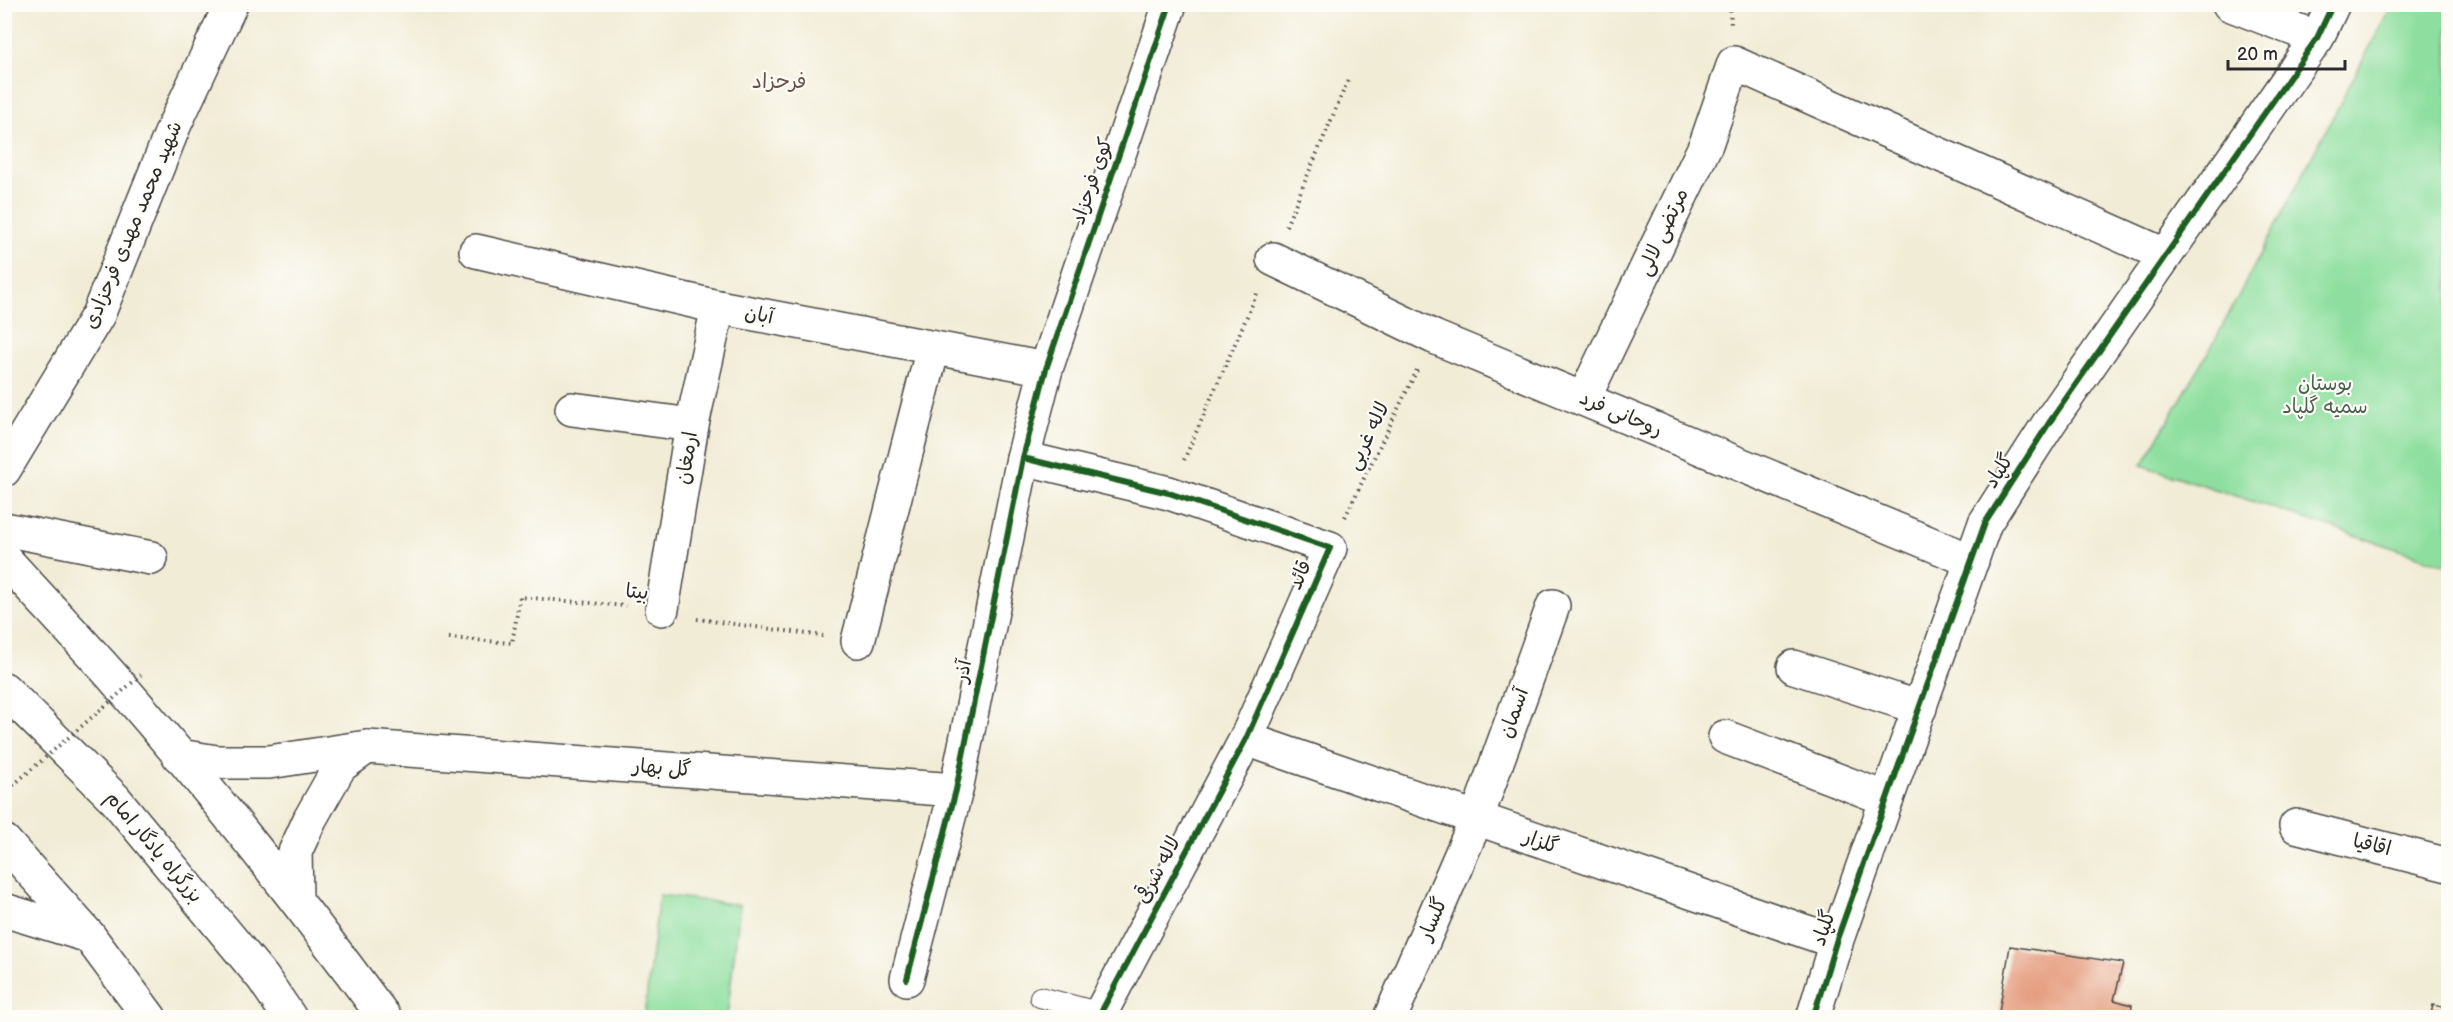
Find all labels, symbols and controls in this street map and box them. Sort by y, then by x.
scale bar [2228,33,2345,71]
text: 20 m [2237,44,2278,65]
district label: فرحزاد [752,69,806,94]
street label: شهید محمد مهدی فرحزادی [78,118,188,332]
street label: کوی فرحزاد [1066,134,1118,228]
street label: مرتضی لالی [1632,184,1694,280]
street label: آبان [742,300,777,330]
park label: بوستان سمیه گلپاد [2282,372,2368,419]
street label: روحانی فرد [1576,386,1666,442]
street label: لاله غربی [1341,398,1395,474]
street label: ارمغان [671,430,703,486]
street label: گلپاد [1979,449,2019,493]
street label: قائد [1283,557,1317,593]
street label: بیتا [624,579,650,605]
street label: آذر [949,657,977,686]
street label: آسمان [1494,684,1534,741]
street label: گل بهار [630,754,692,782]
street label: بزرگراه یادگار امام [99,786,208,909]
street label: گلزار [1518,824,1562,859]
street label: اقاقیا [2350,829,2394,861]
street label: لاله شرقی [1129,831,1186,908]
street label: گلسار [1412,894,1453,946]
street label: گلپاد [1807,907,1841,949]

